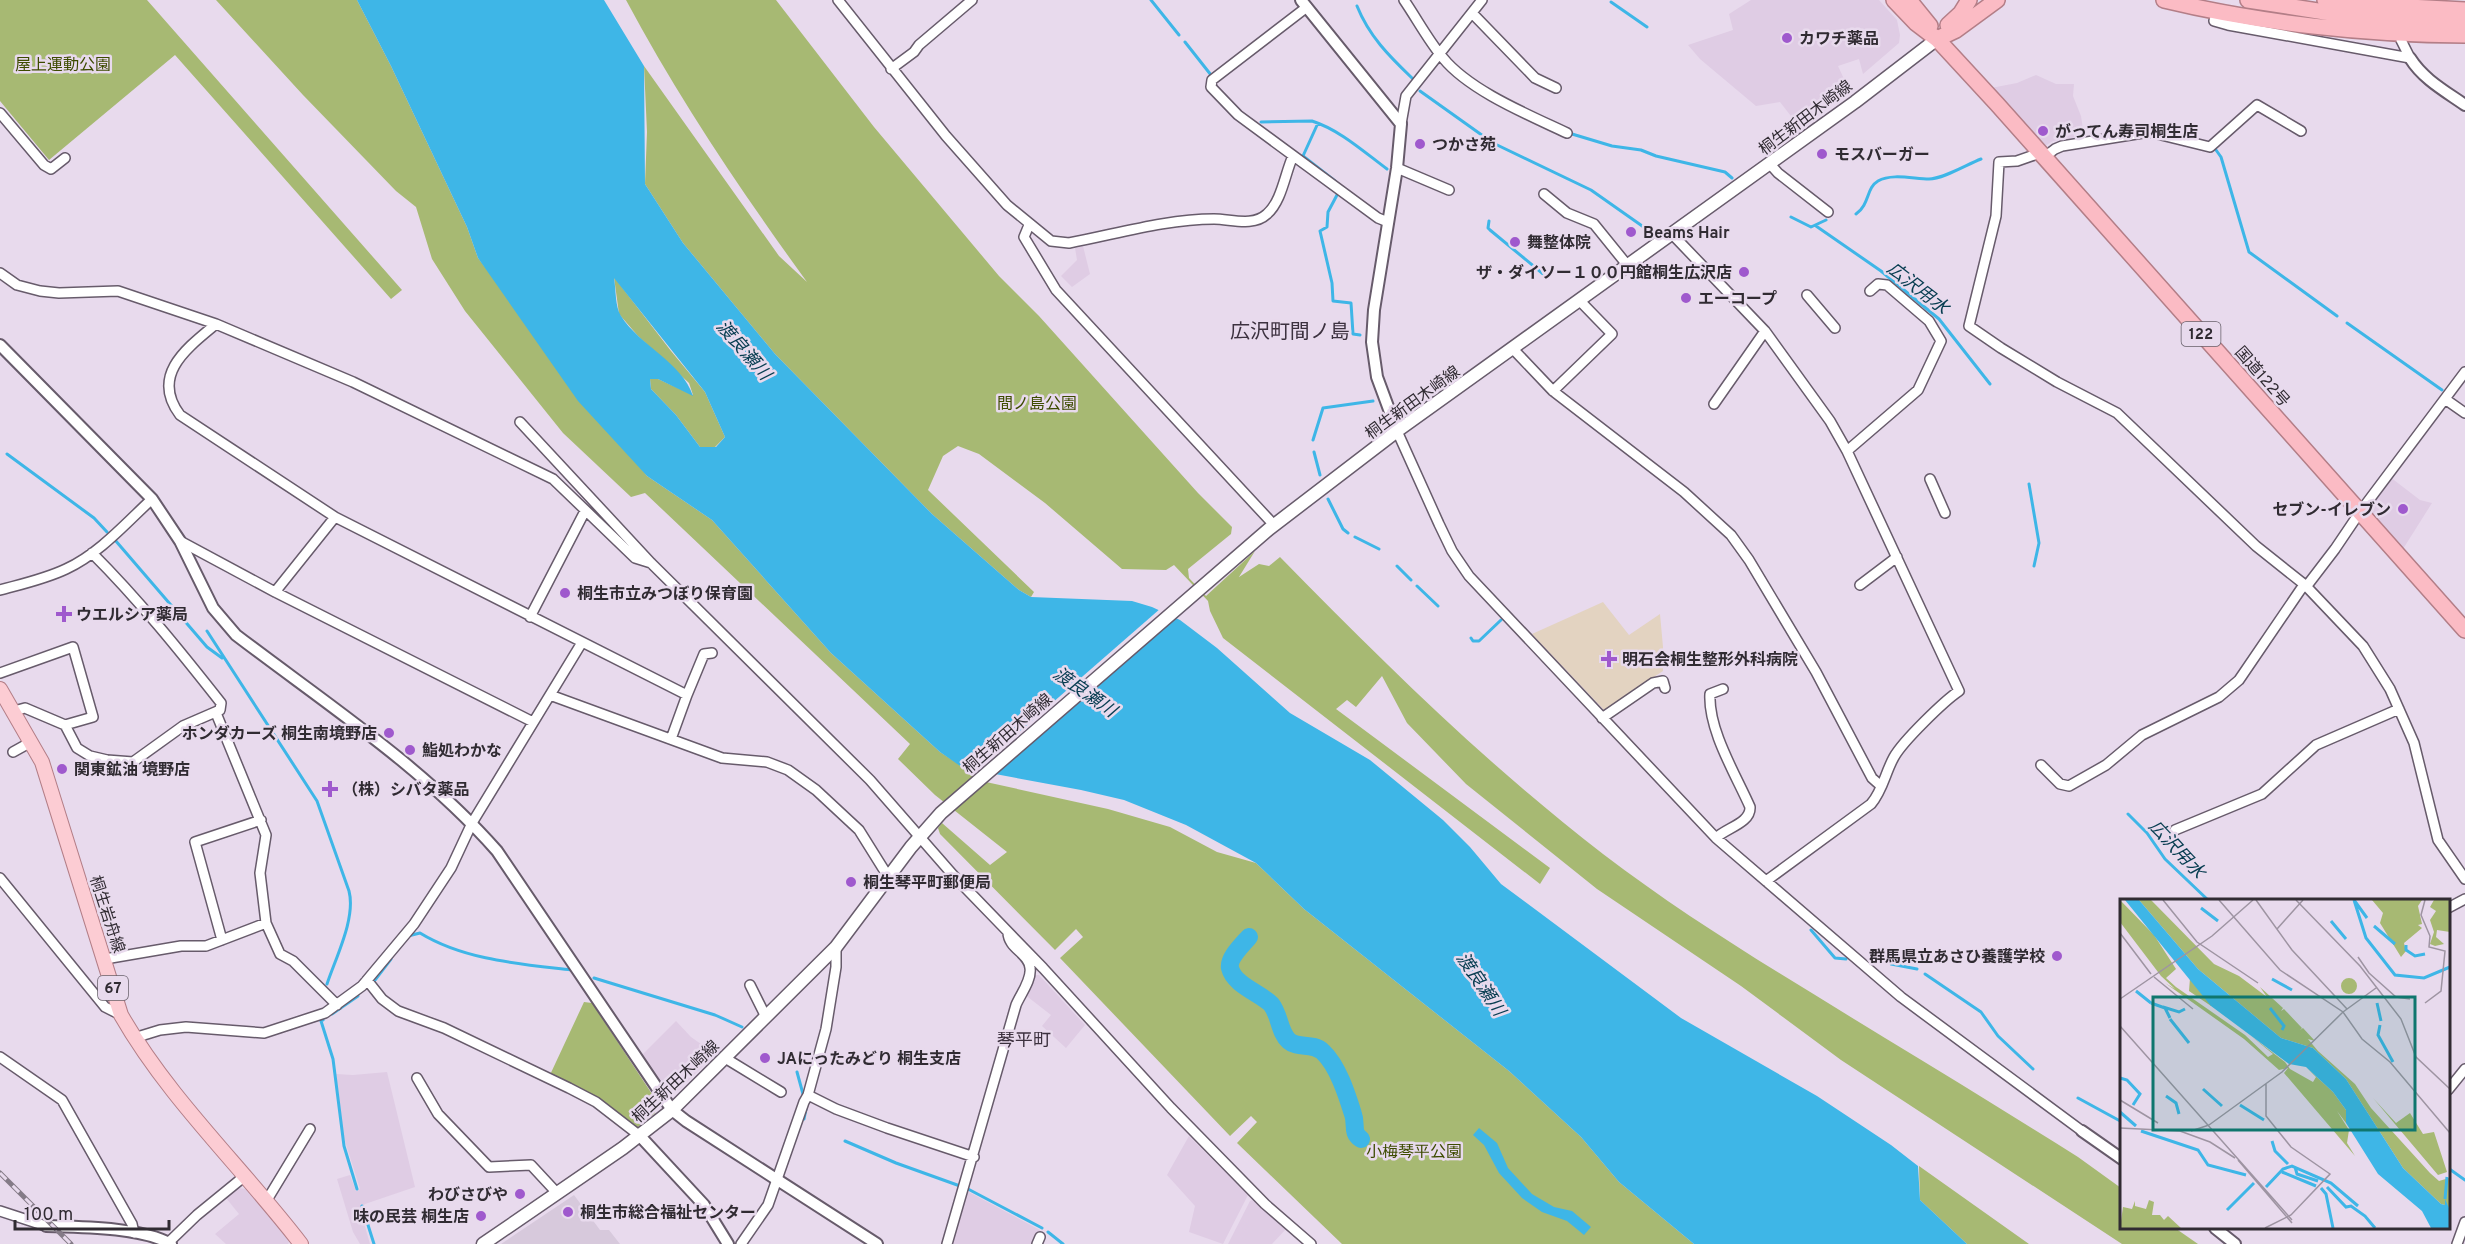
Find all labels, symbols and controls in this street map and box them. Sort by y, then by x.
place label: カワチ薬品 [1799,30,1879,50]
marker: カワチ薬品 [1780,31,1794,45]
park label: 屋上運動公園 [15,56,111,76]
street label: 桐生新田木崎線 [1755,77,1857,160]
place label: がってん寿司桐生店 [2055,123,2198,143]
marker: がってん寿司桐生店 [2036,124,2050,138]
place label: つかさ苑 [1432,136,1496,156]
marker: つかさ苑 [1413,137,1427,151]
place label: モスバーガー [1834,146,1930,166]
marker: モスバーガー [1815,147,1829,161]
place label: Beams Hair [1643,224,1730,244]
marker: Beams Hair [1624,225,1638,239]
place label: 舞整体院 [1527,234,1591,254]
marker: 舞整体院 [1508,235,1522,249]
water label: 広沢用水 [1882,258,1954,322]
place label: ザ・ダイソー１００円館桐生広沢店 [1476,264,1732,284]
marker: ザ・ダイソー１００円館桐生広沢店 [1737,265,1751,279]
place label: エーコープ [1698,290,1777,310]
marker: エーコープ [1679,291,1693,305]
water label: 渡良瀬川 [711,316,776,387]
district label: 広沢町間ノ島 [1230,320,1350,346]
road number: 122 [2182,322,2220,346]
street label: 国道122号 [2230,343,2293,412]
street label: 桐生新田木崎線 [1362,363,1464,445]
park label: 間ノ島公園 [997,395,1077,415]
place label: セブン-イレブン [2272,501,2391,521]
marker: セブン-イレブン [2396,502,2410,516]
place label: 桐生市立みつぼり保育園 [577,585,753,605]
marker: 桐生市立みつぼり保育園 [558,586,572,600]
place label: ウエルシア薬局 [76,606,188,626]
marker: ウエルシア薬局 [57,607,71,621]
marker: 明石会桐生整形外科病院 [1600,650,1618,668]
place label: 明石会桐生整形外科病院 [1622,651,1798,671]
water label: 渡良瀬川 [1048,663,1122,724]
street label: 桐生新田木崎線 [959,690,1057,779]
place label: ホンダカーズ 桐生南境野店 [182,725,377,745]
marker: ホンダカーズ 桐生南境野店 [382,726,396,740]
place label: 鮨処わかな [422,742,502,762]
marker: 鮨処わかな [403,743,417,757]
place label: 関東鉱油 境野店 [74,760,190,781]
marker: 関東鉱油 境野店 [55,762,69,776]
place label: （株）シバタ薬品 [342,781,470,801]
marker: （株）シバタ薬品 [323,782,337,796]
water label: 広沢用水 [2143,816,2210,886]
street label: 桐生岩舟線 [84,873,128,956]
place label: 桐生琴平町郵便局 [863,874,991,894]
marker: 桐生琴平町郵便局 [844,875,858,889]
inset map [2120,899,2450,1229]
place label: 群馬県立あさひ養護学校 [1869,948,2045,968]
water label: 渡良瀬川 [1450,949,1511,1023]
marker: 群馬県立あさひ養護学校 [2050,949,2064,963]
road number: 67 [98,976,128,1000]
district label: 琴平町 [997,1030,1051,1053]
street label: 桐生新田木崎線 [629,1037,724,1128]
place label: JAにったみどり 桐生支店 [777,1050,961,1070]
marker: JAにったみどり 桐生支店 [758,1051,772,1065]
park label: 小梅琴平公園 [1366,1143,1462,1163]
place label: わびさびや [428,1186,508,1206]
marker: わびさびや [513,1187,527,1201]
scale bar [15,1193,170,1231]
place label: 桐生市総合福祉センター [580,1203,756,1224]
text: 100 m [24,1204,73,1227]
marker: 桐生市総合福祉センター [561,1205,575,1219]
place label: 味の民芸 桐生店 [353,1208,469,1228]
marker: 味の民芸 桐生店 [474,1209,488,1223]

